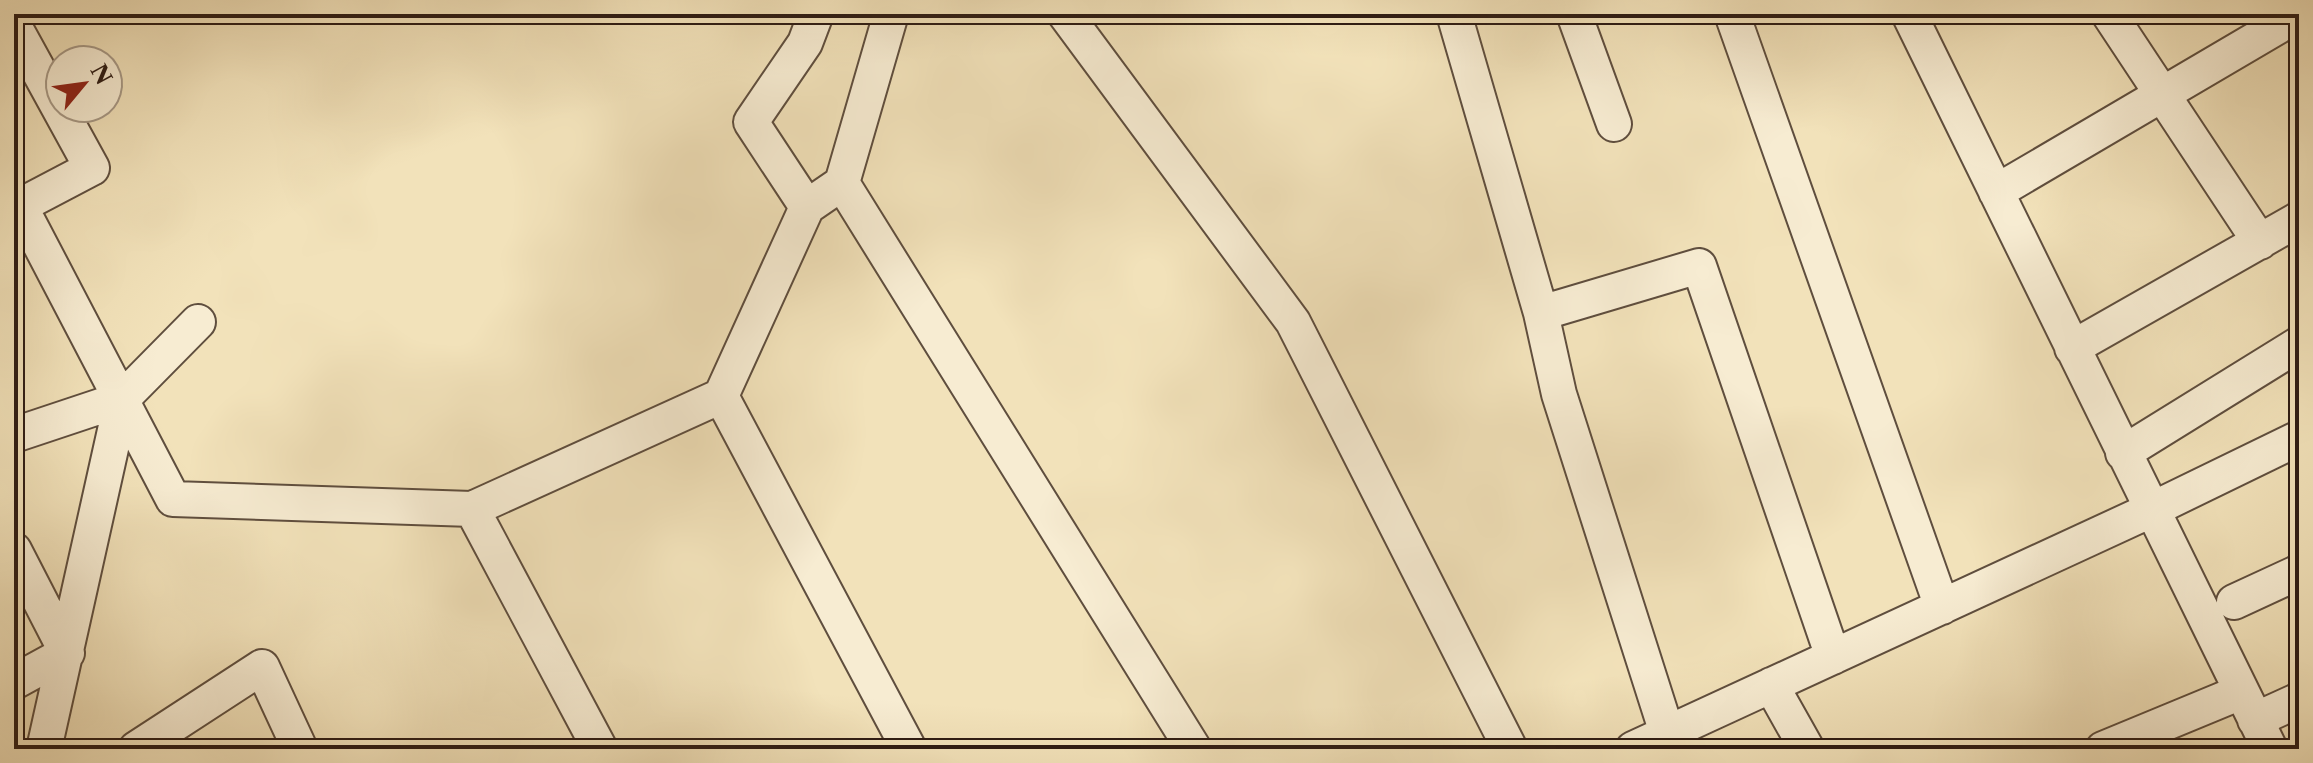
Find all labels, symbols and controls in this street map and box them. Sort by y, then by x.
north arrow [44,44,124,124]
text: N [85,60,117,89]

